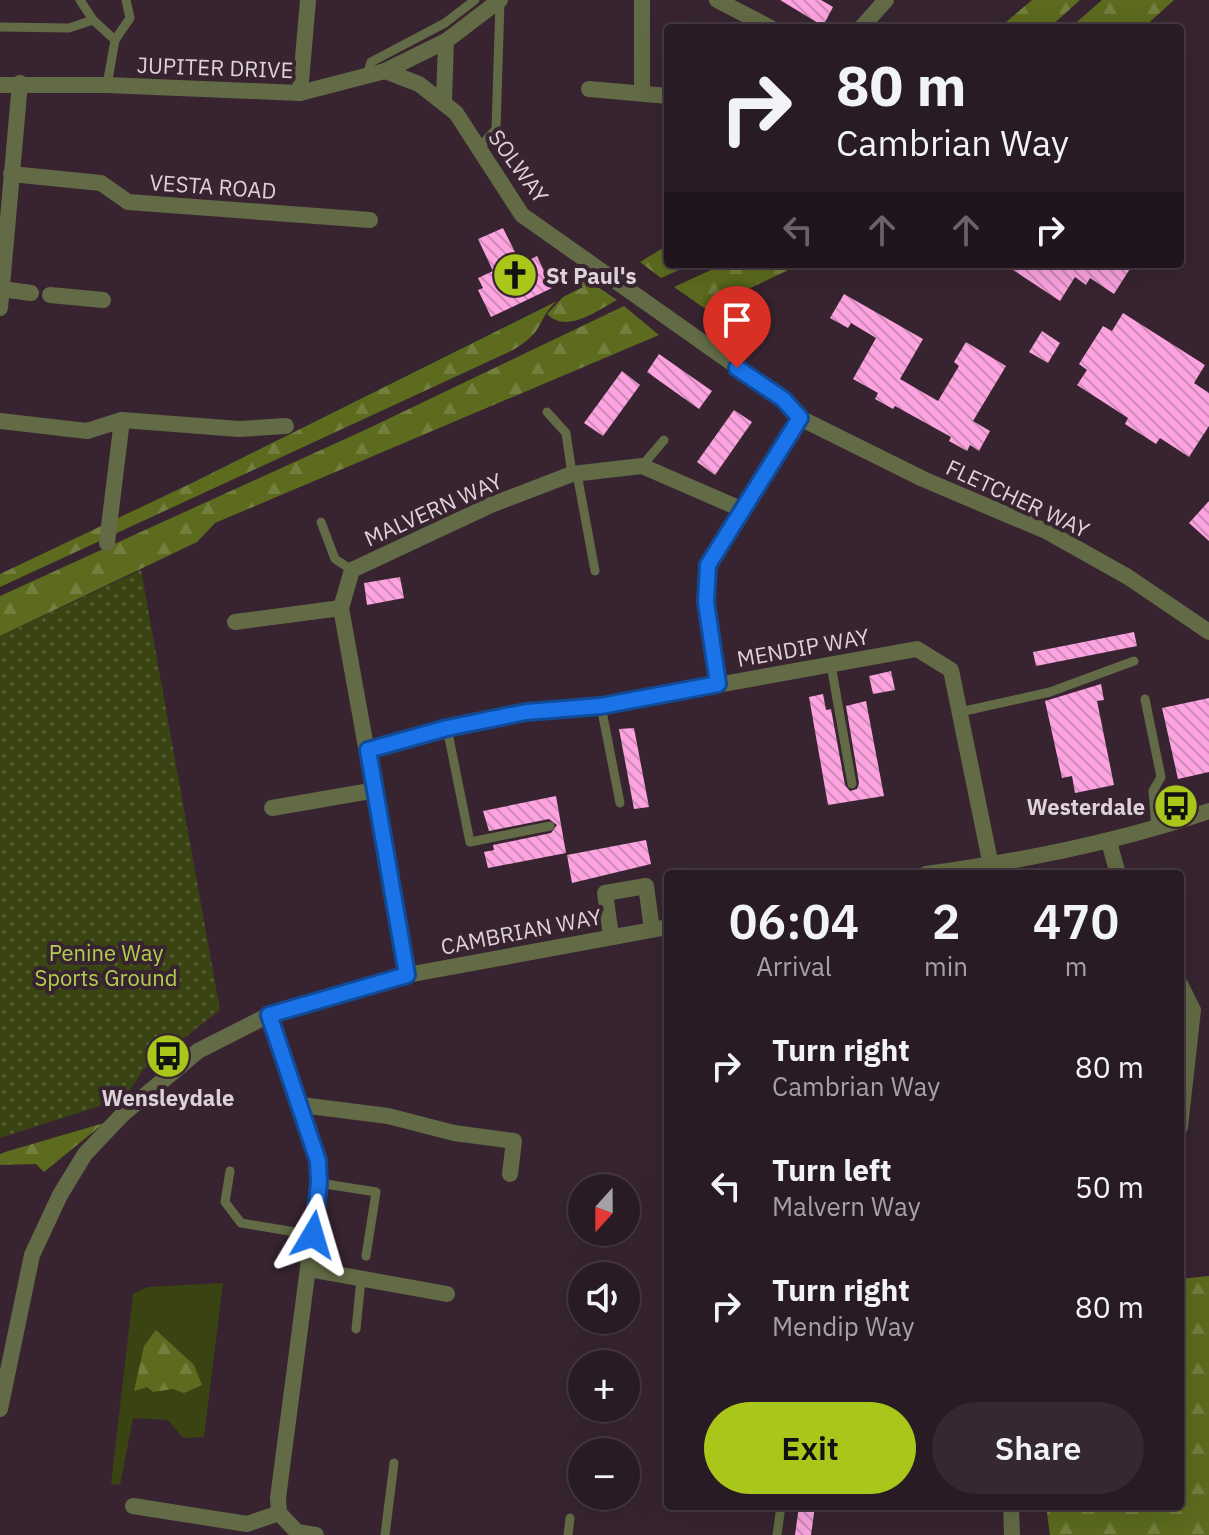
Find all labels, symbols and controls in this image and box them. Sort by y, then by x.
text: 80 m [836,49,966,121]
street label: JUPITER DRIVE [136,50,294,84]
icon: right [704,56,808,160]
text: Cambrian Way [836,119,1069,166]
street label: SOLWAY [483,123,555,209]
street label: VESTA ROAD [149,167,277,205]
icon: left [776,208,820,252]
icon: ahead [860,208,904,252]
icon: ahead [944,208,988,252]
icon: right [1028,208,1072,252]
church icon: St Paul's [491,251,539,299]
place label: St Paul's [546,261,637,290]
pin [703,286,771,368]
icon: arrive [715,298,759,342]
street label: FLETCHER WAY [942,452,1094,544]
street label: MALVERN WAY [359,466,507,552]
street label: MENDIP WAY [735,621,871,673]
bus stop icon: Westerdale [1152,782,1200,830]
place label: Westerdale [1026,792,1145,821]
text: 06:04 [729,890,859,952]
text: 2 [932,890,960,952]
text: 470 [1033,890,1119,952]
street label: CAMBRIAN WAY [438,901,604,961]
park label: Penine Way Sports Ground [35,938,177,992]
text: Arrival [756,949,832,983]
text: min [924,949,968,983]
text: m [1065,949,1087,983]
text: Turn right [772,1030,910,1069]
bus stop icon: Wensleydale [144,1032,192,1080]
icon: right [704,1044,748,1088]
text: 80 m [1075,1047,1144,1086]
text: Cambrian Way [772,1069,940,1103]
place label: Wensleydale [102,1083,234,1112]
text: Turn left [772,1150,891,1189]
icon: left [704,1164,748,1208]
text: 50 m [1075,1167,1144,1206]
north arrow [568,1174,640,1246]
map controls [568,1174,640,1510]
text: Malvern Way [772,1189,921,1223]
position arrow [271,1193,355,1277]
button: sound [568,1262,640,1334]
text: Turn right [772,1270,910,1309]
icon: right [704,1284,748,1328]
text: 80 m [1075,1287,1144,1326]
text: Mendip Way [772,1309,915,1343]
button: + [568,1350,640,1422]
button: Exit [704,1402,916,1494]
button: Share [932,1402,1144,1494]
button: − [568,1438,640,1510]

